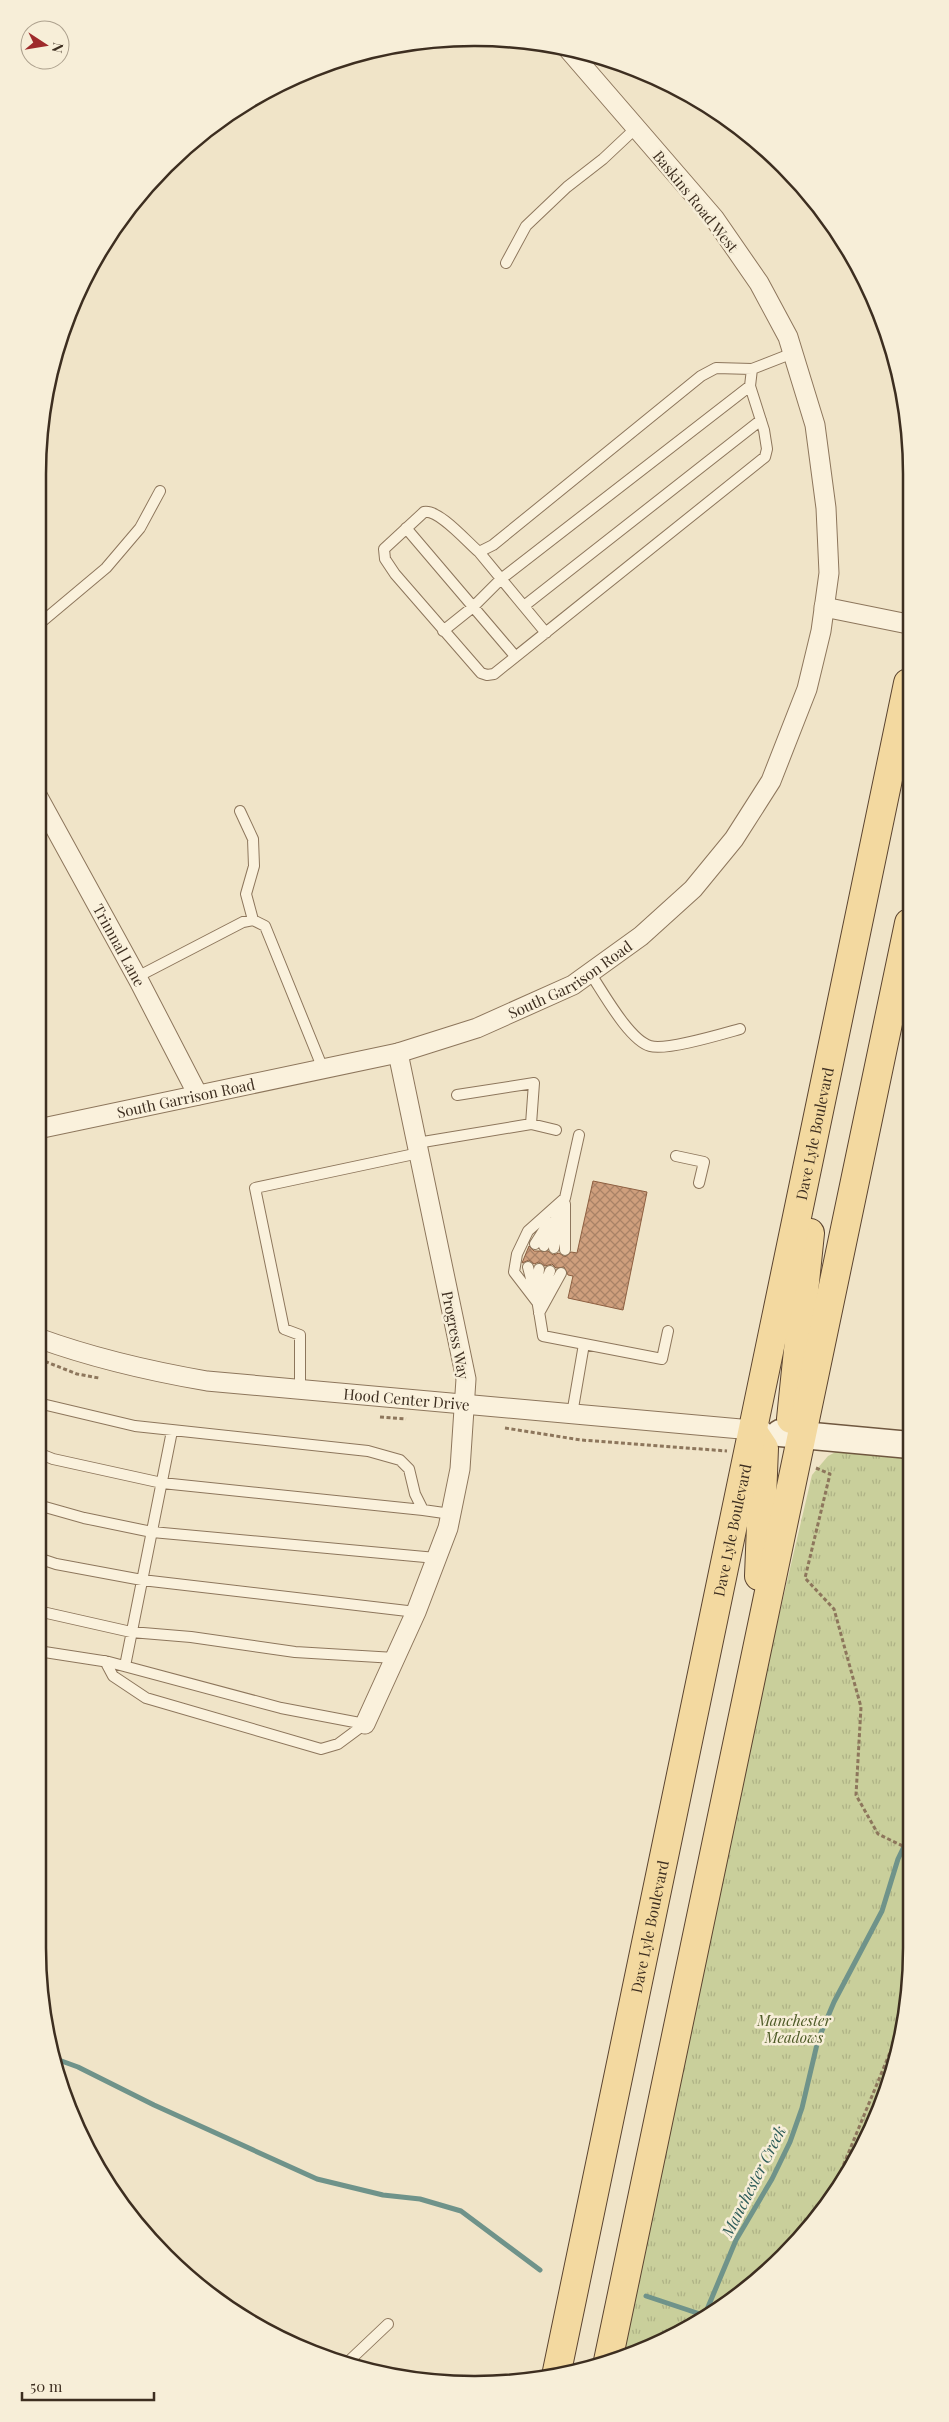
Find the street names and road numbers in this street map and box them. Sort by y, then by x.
street label: Baskins Road West [649,146,744,256]
street label: Trimnal Lane [89,900,150,990]
street label: South Garrison Road [505,936,636,1023]
street label: Dave Lyle Boulevard [791,1065,838,1202]
street label: South Garrison Road [115,1073,257,1122]
street label: Progress Way [438,1289,474,1381]
street label: Hood Center Drive [343,1383,471,1415]
street label: Dave Lyle Boulevard [708,1462,755,1598]
street label: Dave Lyle Boulevard [626,1858,673,1995]

